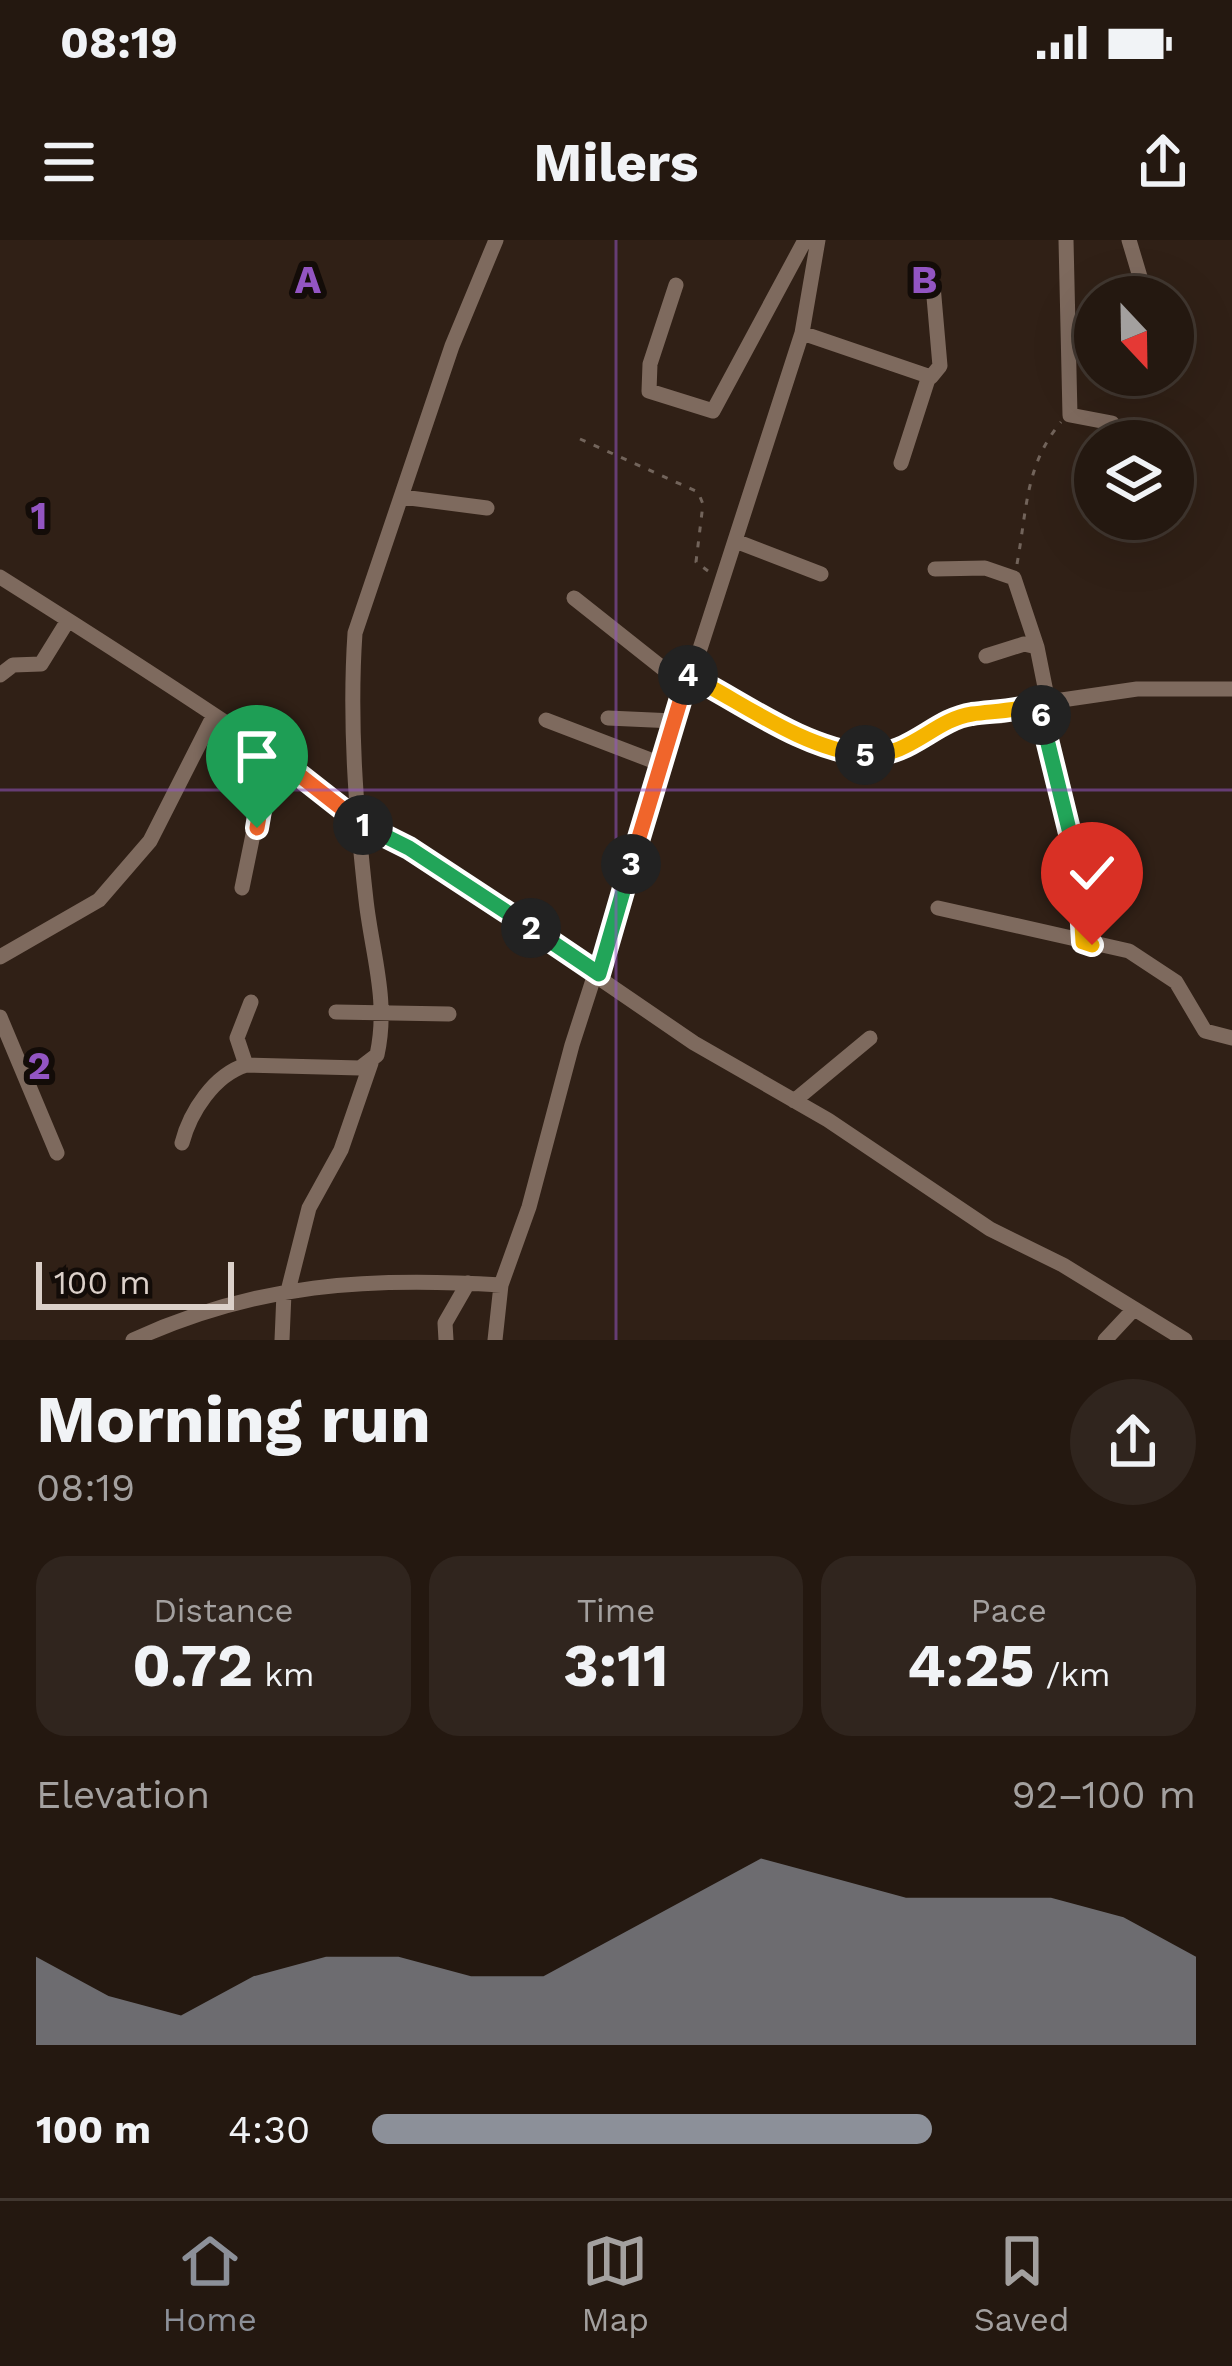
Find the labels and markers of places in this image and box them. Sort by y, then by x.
pin: 4 [658,645,718,705]
pin: 6 [1011,685,1071,745]
pin [206,705,308,828]
pin: 5 [835,725,895,785]
pin: 1 [333,795,393,855]
pin [1041,822,1143,945]
pin: 3 [601,834,661,894]
pin: 2 [501,898,561,958]

